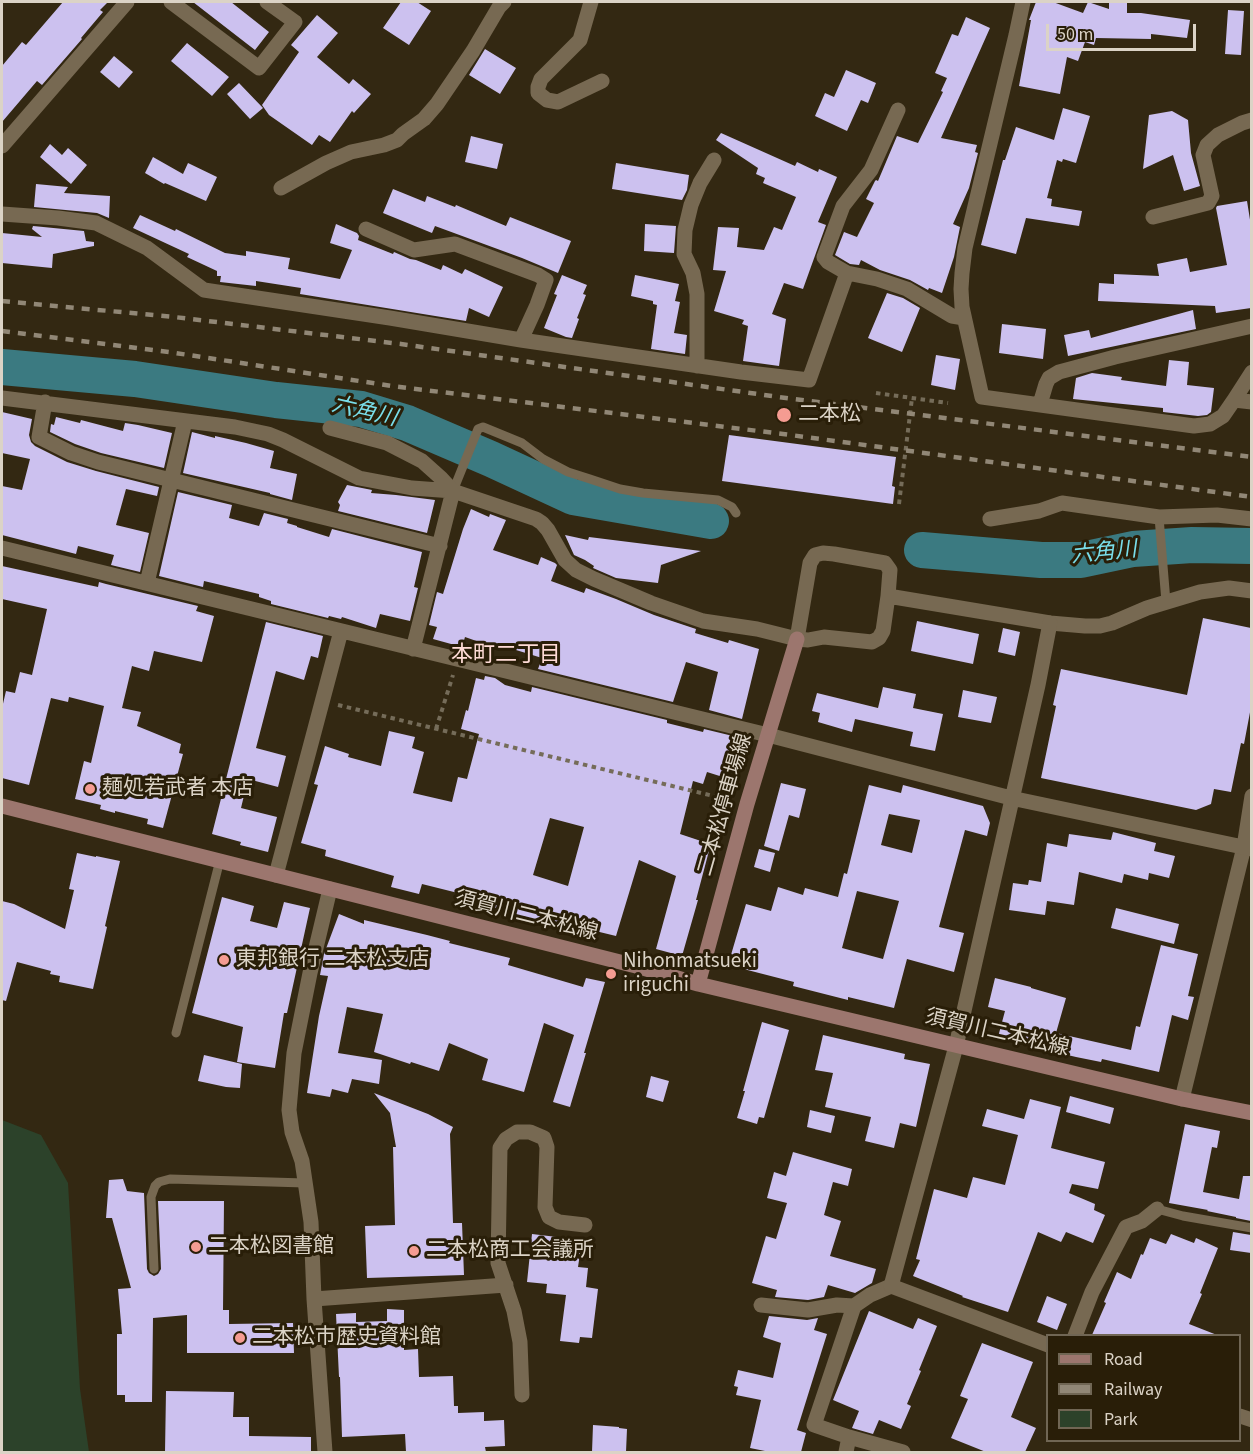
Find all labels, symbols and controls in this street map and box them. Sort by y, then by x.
scale bar [1049,12,1199,50]
text: 50 m [1057,22,1093,47]
water label: 六角川 [329,393,399,433]
place label: 二本松 [798,402,861,428]
marker: 二本松 [775,406,793,424]
water label: 六角川 [1070,537,1138,571]
district label: 本町二丁目 [451,643,561,669]
street label: 二本松停車場線 [694,731,758,879]
place label: 麺処若武者 本店 [102,776,253,802]
marker: 麺処若武者 本店 [83,782,97,796]
street label: 須賀川二本松線 [452,887,600,947]
place label: 東邦銀行 二本松支店 [236,947,429,973]
place label: Nihonmatsueki iriguchi [623,949,757,999]
marker: 東邦銀行 二本松支店 [217,953,231,967]
marker: Nihonmatsueki iriguchi [604,967,618,981]
street label: 須賀川二本松線 [923,1005,1071,1063]
place label: 二本松図書館 [208,1234,334,1260]
place label: 二本松商工会議所 [426,1238,594,1264]
marker: 二本松図書館 [189,1240,203,1254]
marker: 二本松商工会議所 [407,1244,421,1258]
place label: 二本松市歴史資料館 [252,1325,441,1351]
marker: 二本松市歴史資料館 [233,1331,247,1345]
legend [1046,1334,1241,1442]
text: Road [1104,1347,1143,1372]
text: Railway [1104,1377,1163,1402]
text: Park [1104,1407,1138,1432]

